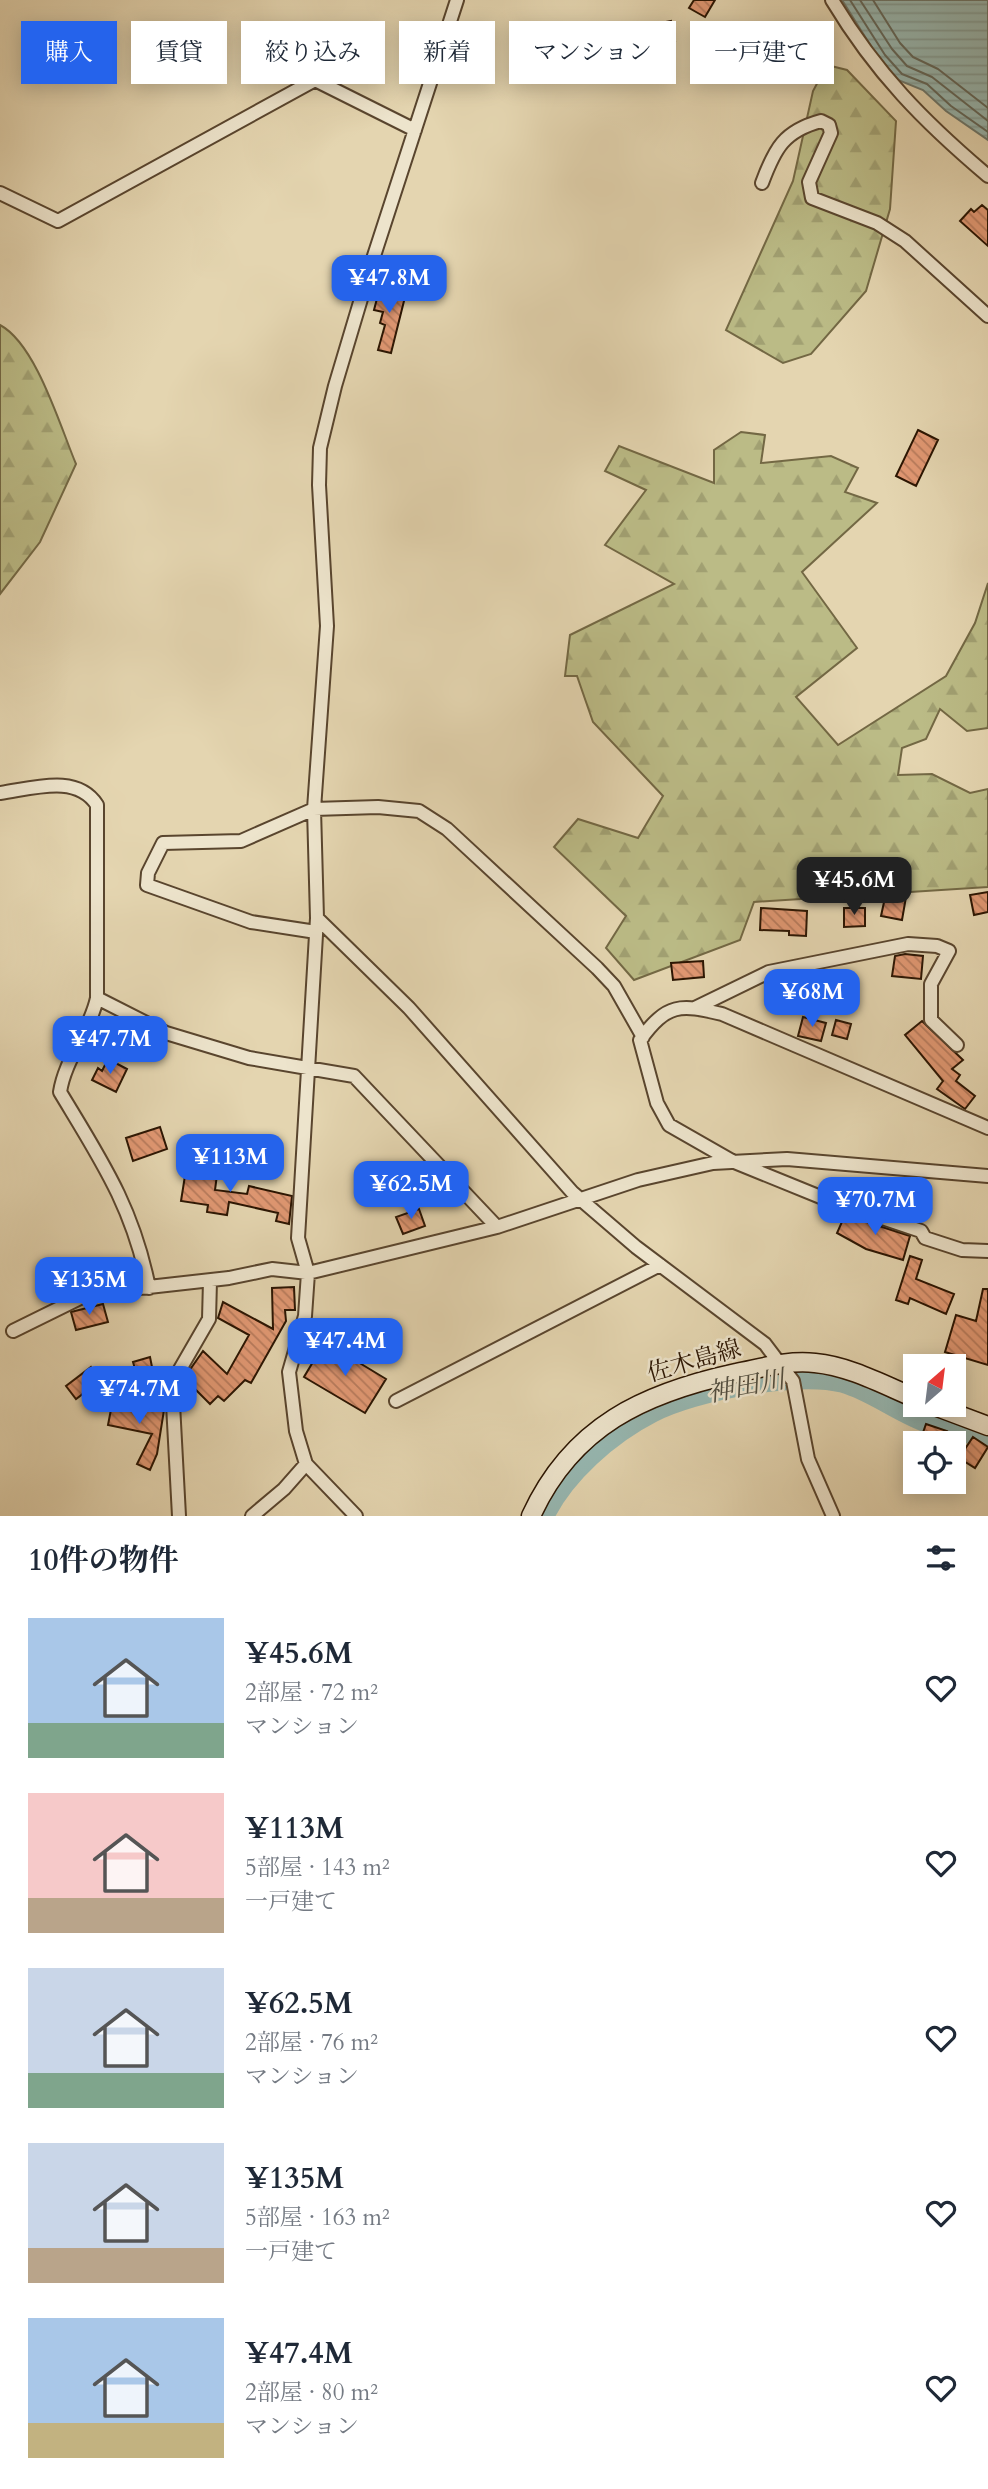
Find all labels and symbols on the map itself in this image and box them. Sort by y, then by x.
pin: ¥47.8M [332,256,446,315]
pin: ¥45.6M [797,858,911,917]
pin: ¥68M [771,970,853,1029]
pin: ¥47.7M [53,1016,167,1076]
pin: ¥113M [181,1134,279,1194]
pin: ¥62.5M [354,1162,468,1221]
pin: ¥70.7M [818,1178,932,1237]
pin: ¥135M [40,1258,138,1317]
pin: ¥47.4M [288,1318,402,1378]
street label: 佐木島線 [643,1332,745,1390]
north arrow [903,1354,966,1418]
water label: 神田川 [704,1361,791,1411]
pin: ¥74.7M [82,1366,196,1426]

